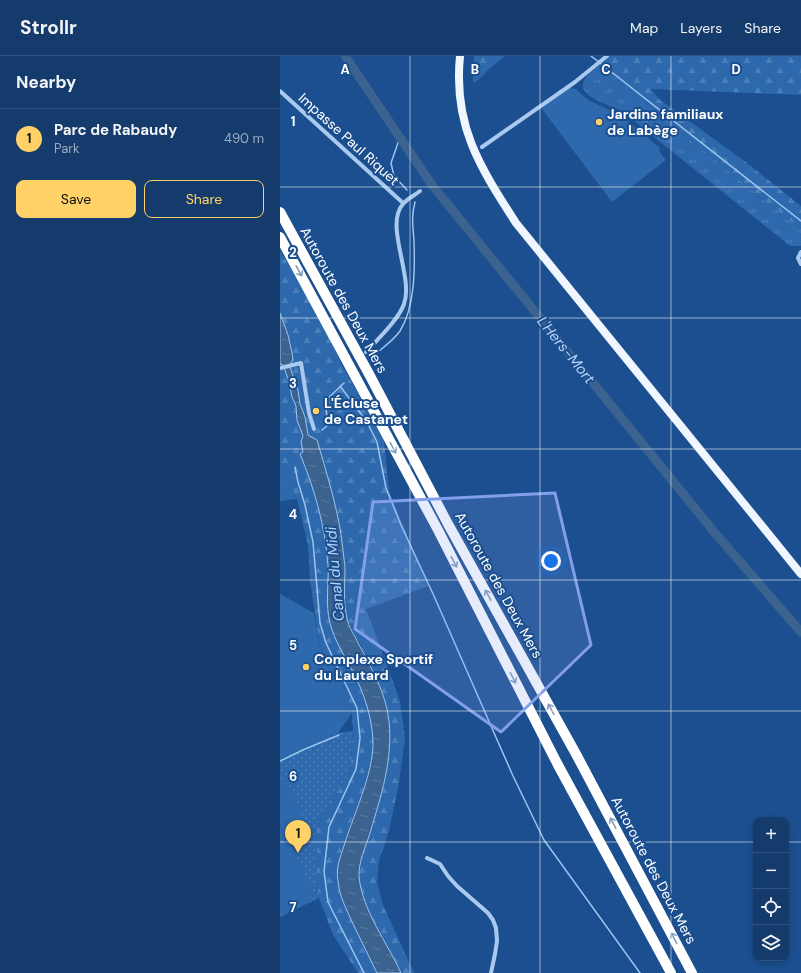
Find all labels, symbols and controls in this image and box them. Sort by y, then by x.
text: Strollr [20,15,77,40]
text: Map [630,19,658,37]
text: Layers [680,19,722,37]
text: Share [744,19,781,37]
text: A [340,61,350,78]
text: B [471,61,479,78]
text: C [601,61,611,78]
text: D [731,61,741,78]
text: Nearby [16,71,76,93]
street label: Impasse Paul Riquet [295,89,403,189]
place label: Jardins familiaux de Labège [607,105,723,139]
text: 1 [291,113,295,130]
marker: Jardins familiaux de Labège [594,117,604,127]
text: Parc de Rabaudy [54,120,177,140]
text: 1 [27,130,31,147]
text: 490 m [224,130,264,147]
text: Park [54,140,80,157]
button: Save [16,180,136,218]
button: Share [144,180,264,218]
street label: Autoroute des Deux Mers [296,224,392,376]
text: 2 [289,244,297,261]
one-way arrow [296,265,303,277]
water label: L'Hers-Mort [533,312,600,388]
text: 3 [289,375,297,392]
place label: L'Écluse de Castanet [324,394,408,428]
marker: L'Écluse de Castanet [311,406,321,416]
one-way arrow [390,442,398,454]
text: 4 [289,506,297,523]
street label: Autoroute des Deux Mers [451,509,547,661]
water label: Canal du Midi [321,525,349,622]
your location [541,551,561,571]
one-way arrow [451,556,458,568]
one-way arrow [484,590,491,602]
text: 5 [289,637,297,654]
place label: Complexe Sportif du Lautard [314,650,433,684]
marker: Complexe Sportif du Lautard [301,662,311,672]
one-way arrow [510,672,517,684]
one-way arrow [547,703,555,715]
text: 6 [289,768,297,785]
street label: Autoroute des Deux Mers [607,793,701,947]
map controls [753,817,789,961]
button: + [753,817,789,853]
one-way arrow [609,818,616,830]
pin: 1 [285,820,311,853]
button: − [753,853,789,889]
button: locate [753,889,789,925]
text: 7 [290,899,297,916]
button: layers [753,925,789,961]
one-way arrow [670,933,677,945]

